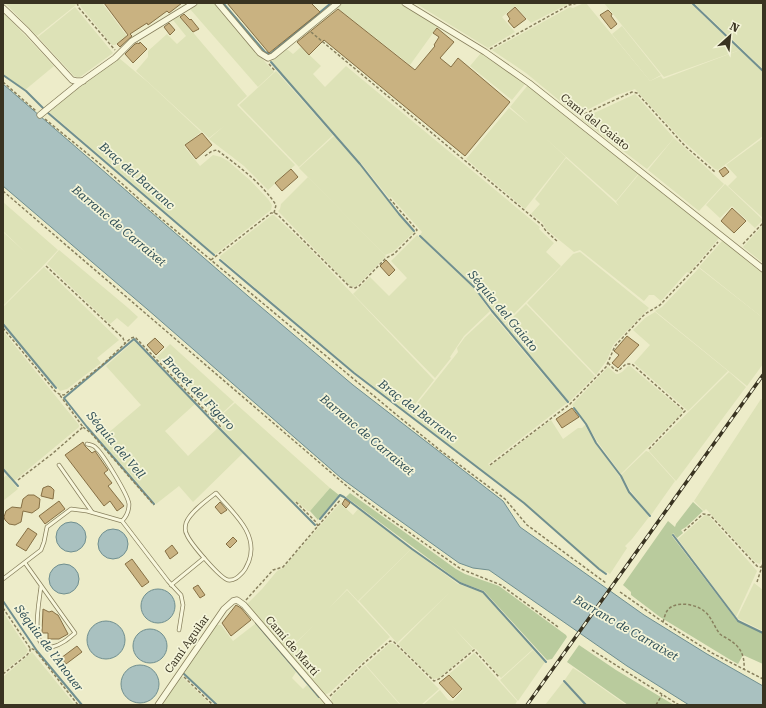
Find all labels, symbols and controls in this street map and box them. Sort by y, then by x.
north arrow [710,16,750,56]
text: N [728,20,742,35]
street label: Camí del Gaiato [558,91,632,153]
water label: Braç del Barranc [96,139,178,213]
water label: Barranc de Carraixet [68,182,169,270]
water label: Séquia del Gaiato [464,267,541,354]
water label: Bracet del Figaro [160,353,238,433]
water label: Braç del Barranc [375,376,461,446]
water label: Barranc de Carraixet [316,391,417,479]
water label: Séquia del Vell [83,408,148,482]
water label: Barranc de Carraixet [570,592,681,664]
water label: Séquia de l'Anouer [11,601,86,694]
street label: Camí Aguilar [162,612,212,676]
street label: Camí de Martí [263,614,322,679]

